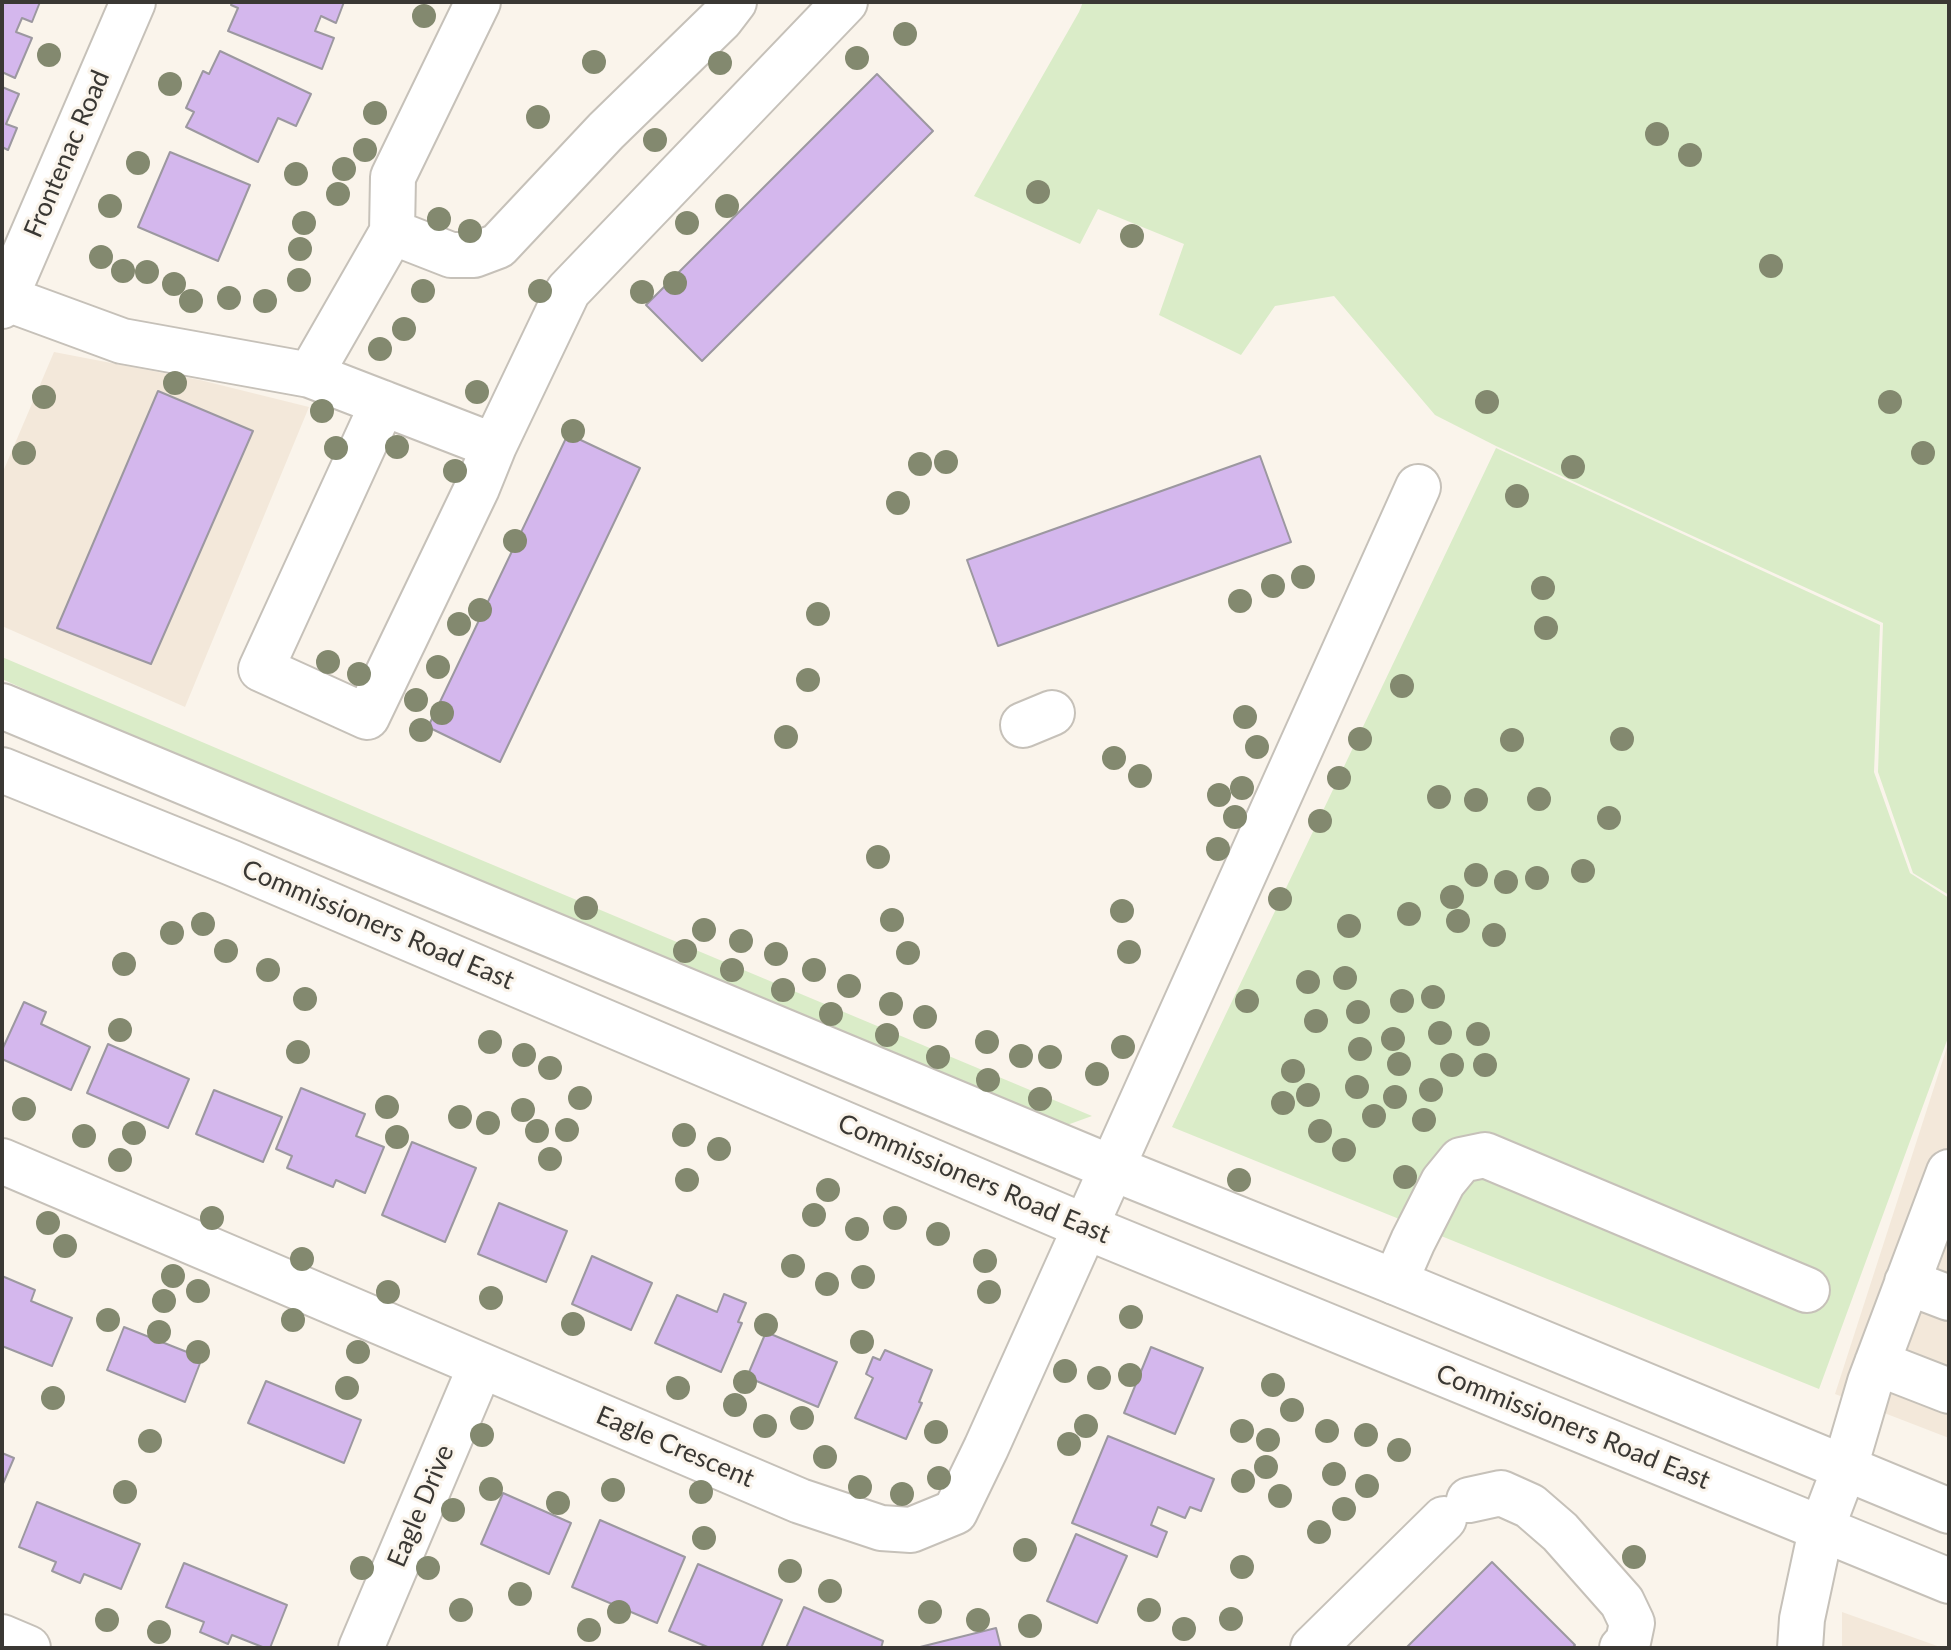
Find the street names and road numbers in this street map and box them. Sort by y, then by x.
street label: Frontenac Road [18,66,116,242]
street label: Commissioners Road East [237,853,519,997]
street label: Commissioners Road East [833,1107,1115,1251]
street label: Commissioners Road East [1432,1358,1714,1496]
street label: Eagle Crescent [591,1400,759,1494]
street label: Eagle Drive [381,1440,461,1572]

